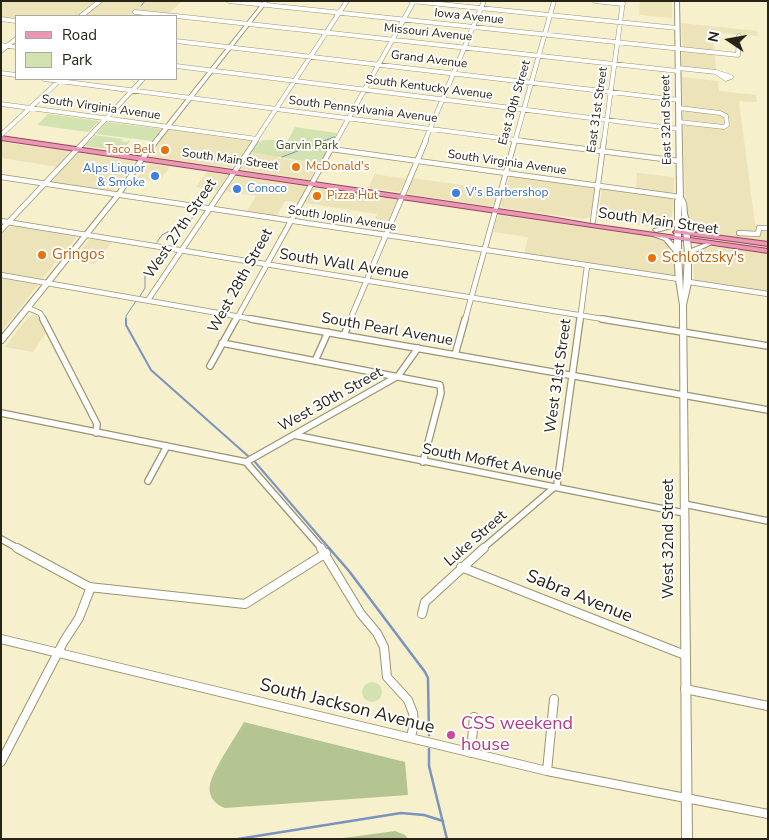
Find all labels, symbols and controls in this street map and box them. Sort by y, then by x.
street label: Iowa Avenue [433,6,505,28]
legend [15,15,178,80]
north arrow [704,15,754,65]
street label: Missouri Avenue [383,21,473,45]
text: Road [62,25,97,45]
text: N [703,30,724,44]
street label: Grand Avenue [390,48,468,72]
text: Park [62,50,92,70]
street label: East 30th Street [496,59,534,147]
street label: East 31st Street [585,66,611,154]
street label: South Kentucky Avenue [365,73,493,103]
street label: East 32nd Street [659,75,675,165]
street label: South Virginia Avenue [41,93,161,123]
street label: South Pennsylvania Avenue [288,94,438,126]
park label: Garvin Park [276,139,338,153]
place label: Taco Bell [106,143,155,157]
marker: Taco Bell [159,144,171,156]
street label: South Main Street [181,146,279,174]
street label: South Virginia Avenue [447,148,567,178]
place label: McDonald's [306,160,369,174]
marker: McDonald's [290,161,302,173]
place label: Alps Liquor & Smoke [83,162,145,190]
marker: Alps Liquor & Smoke [149,170,161,182]
street label: West 27th Street [141,176,221,282]
place label: Conoco [247,182,287,196]
marker: Conoco [231,183,243,195]
place label: V's Barbershop [466,186,548,200]
marker: V's Barbershop [450,187,462,199]
place label: Pizza Hut [327,189,378,203]
marker: Pizza Hut [311,190,323,202]
street label: South Joplin Avenue [287,203,397,235]
street label: South Main Street [597,205,719,239]
street label: West 28th Street [205,226,277,336]
place label: Gringos [52,246,105,264]
street label: South Wall Avenue [278,246,410,284]
marker: Gringos [36,249,48,261]
place label: Schlotzsky's [662,249,744,267]
marker: Schlotzsky's [646,252,658,264]
street label: South Pearl Avenue [320,310,454,350]
street label: West 31st Street [542,318,576,434]
street label: West 30th Street [276,364,386,436]
street label: South Moffet Avenue [420,441,564,485]
street label: West 32nd Street [660,479,678,599]
street label: Luke Street [441,507,511,571]
street label: Sabra Avenue [523,566,635,628]
street label: South Jackson Avenue [257,675,437,739]
place label: CSS weekend house [461,714,573,756]
marker: CSS weekend house [445,729,457,741]

